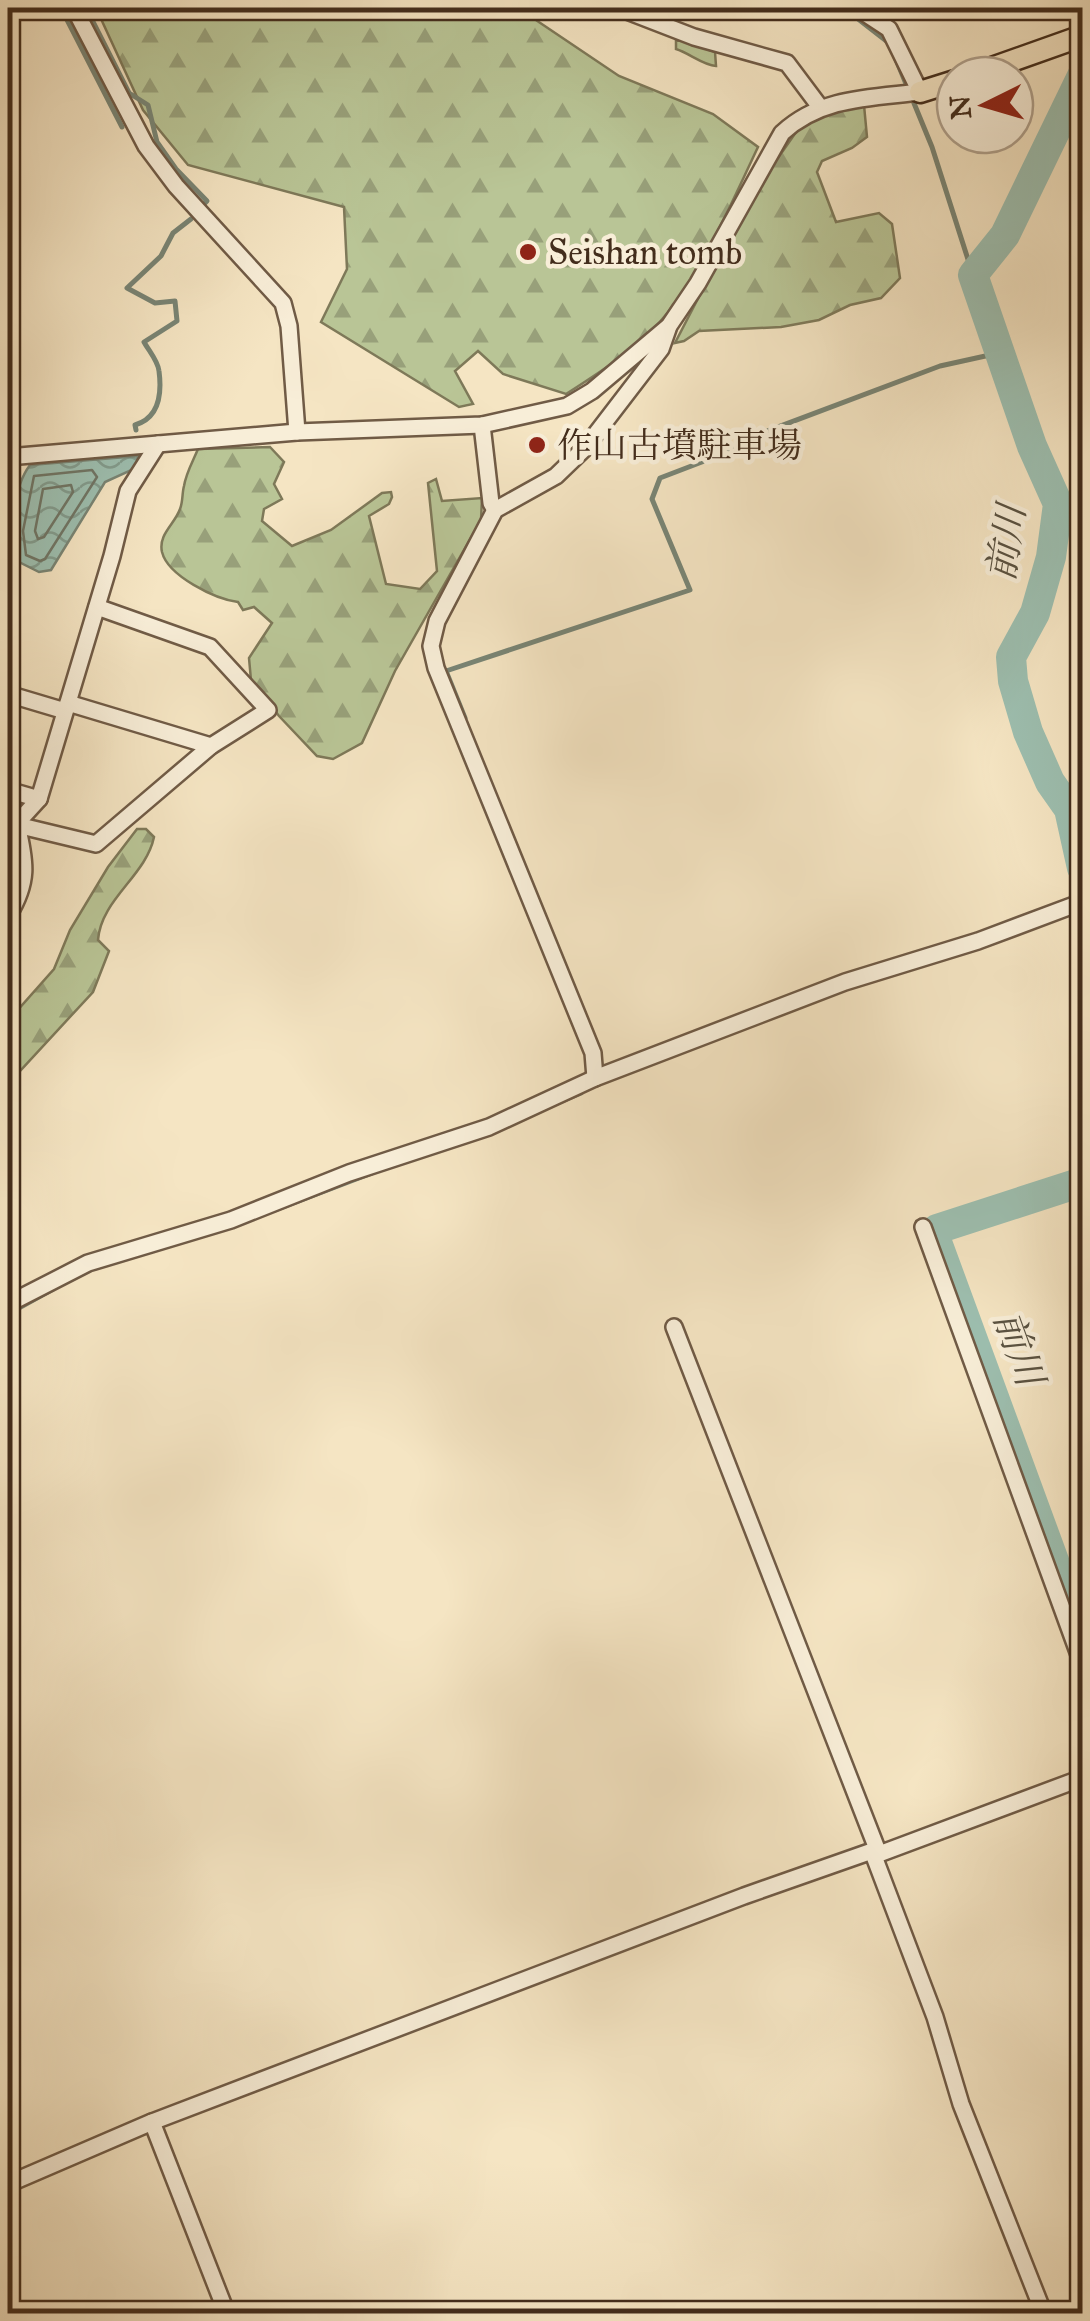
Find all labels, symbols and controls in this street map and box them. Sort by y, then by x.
north arrow [935,55,1035,155]
text: N [942,94,979,120]
place label: Seishan tomb [548,231,742,274]
marker: Seishan tomb [517,241,539,263]
place label: 作山古墳駐車場 [557,424,802,467]
marker: 作山古墳駐車場 [526,434,548,456]
water label: 前川 [977,498,1035,584]
water label: 前川 [984,1304,1055,1395]

